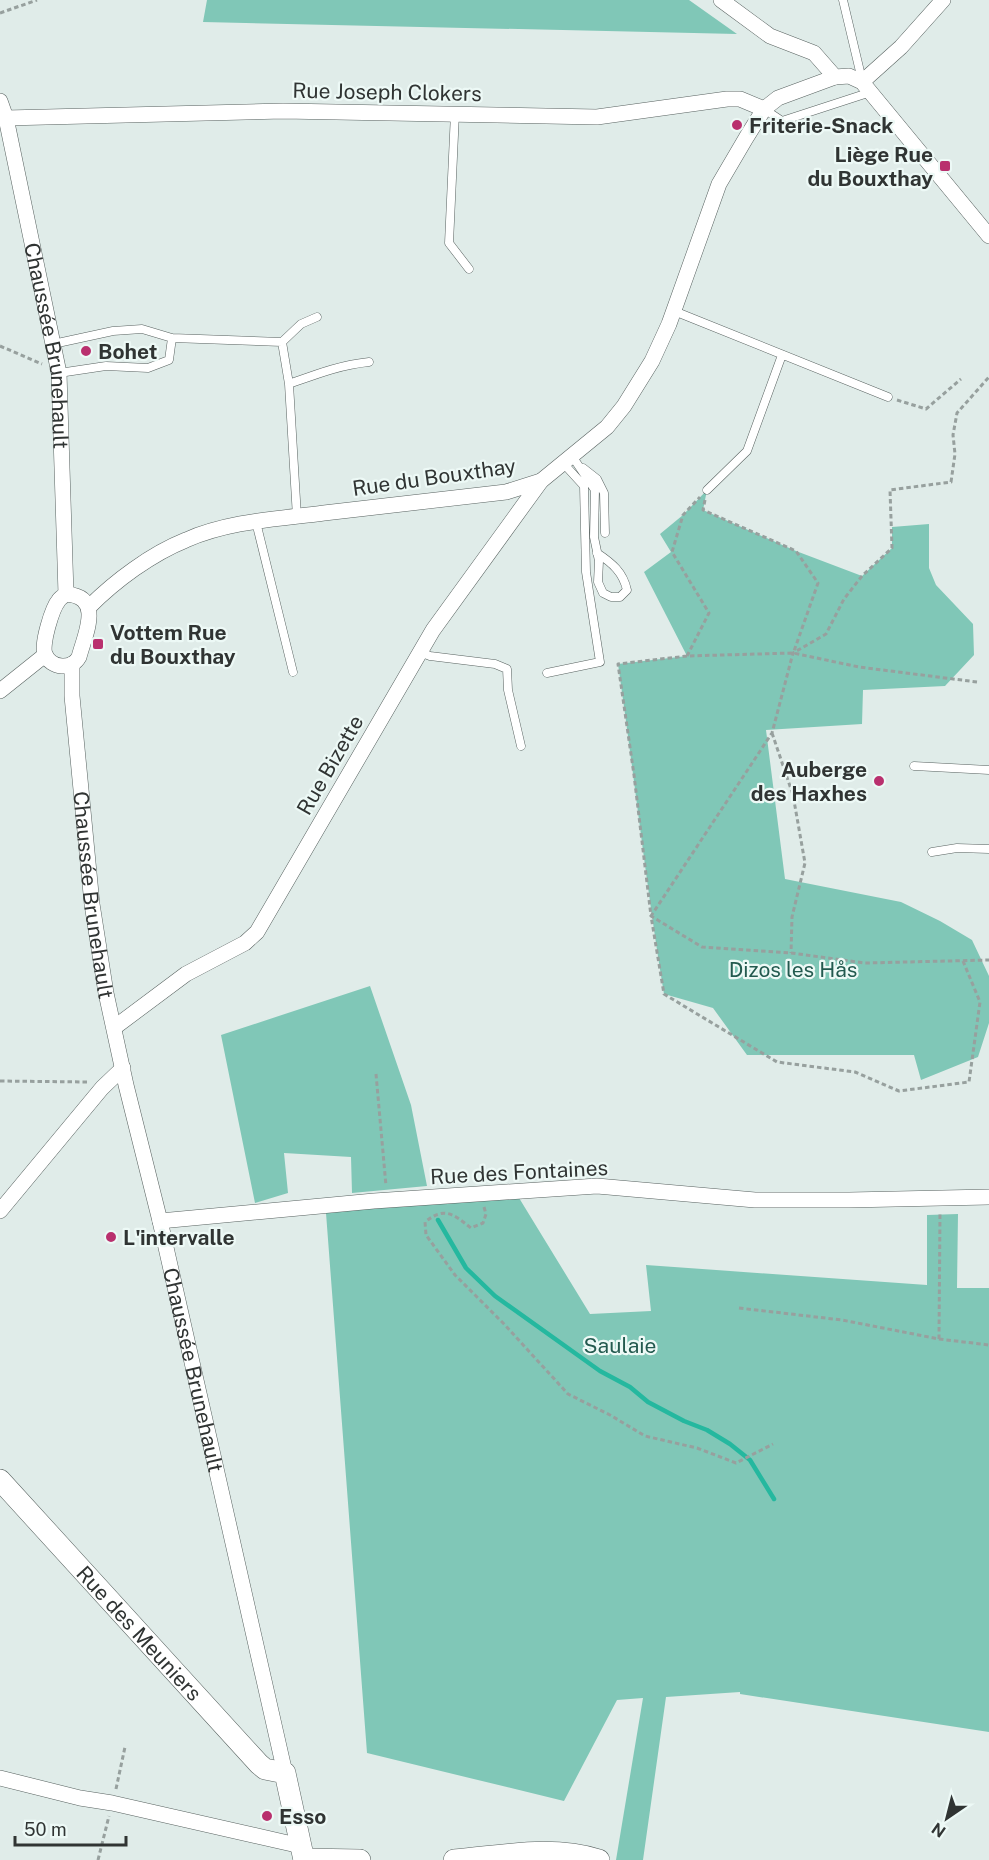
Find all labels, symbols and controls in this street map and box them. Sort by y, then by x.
street label: Rue Joseph Clokers [292,78,482,106]
place label: Friterie-Snack [749,113,894,138]
marker: Friterie-Snack [730,118,744,132]
place label: Liège Rue du Bouxthay [807,142,933,191]
marker: Liège Rue du Bouxthay [938,159,952,173]
street label: Chaussée Brunehault [20,240,74,449]
place label: Bohet [98,339,158,364]
marker: Bohet [79,344,93,358]
street label: Rue du Bouxthay [351,453,517,501]
place label: Vottem Rue du Bouxthay [110,620,236,669]
marker: Vottem Rue du Bouxthay [91,637,105,651]
street label: Rue Bizette [291,711,369,819]
place label: Auberge des Haxhes [751,757,867,806]
marker: Auberge des Haxhes [872,774,886,788]
street label: Chaussée Brunehault [69,790,119,1001]
park label: Dizos les Hås [729,957,857,982]
street label: Rue des Fontaines [429,1155,609,1189]
place label: L'intervalle [123,1225,235,1250]
marker: L'intervalle [104,1230,118,1244]
street label: Chaussée Brunehault [158,1265,229,1474]
park label: Saulaie [584,1333,656,1358]
street label: Rue des Meuniers [72,1560,207,1705]
north arrow [917,1788,977,1848]
place label: Esso [279,1804,326,1829]
scale bar [15,1809,126,1847]
marker: Esso [260,1809,274,1823]
text: 50 m [24,1819,67,1840]
text: N [928,1819,949,1841]

